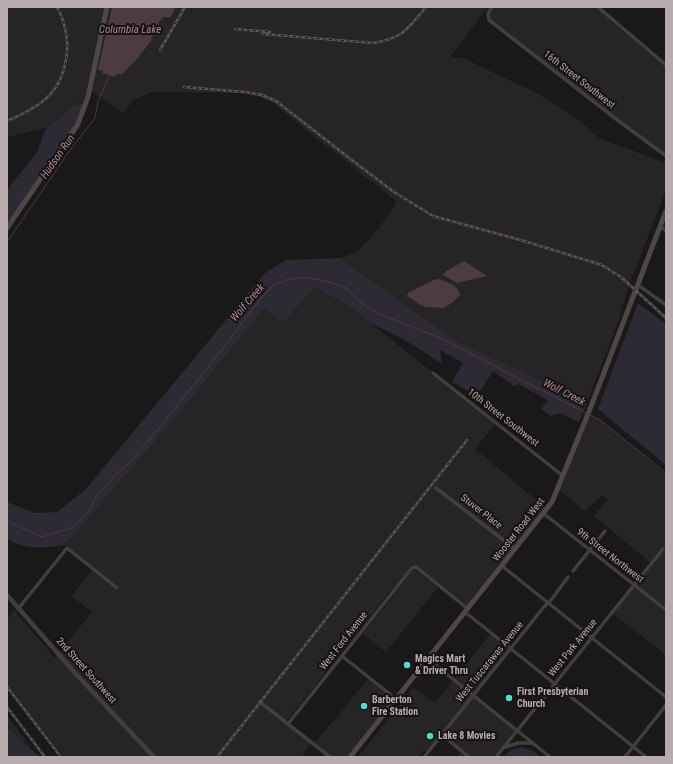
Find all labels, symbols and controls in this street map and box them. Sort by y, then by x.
water label: Columbia Lake [99,23,161,37]
street label: 16th Street Southwest [541,48,617,112]
water label: Hudson Run [38,132,78,182]
water label: Wolf Creek [228,281,268,325]
water label: Wolf Creek [541,377,587,409]
street label: 10th Street Southwest [465,386,541,450]
street label: Stuver Place [458,492,504,532]
street label: Wooster Road West [491,496,547,564]
street label: 9th Street Northwest [574,526,646,586]
street label: West Ford Avenue [318,609,370,673]
street label: West Park Avenue [546,617,600,679]
street label: West Tuscarawas Avenue [454,619,526,705]
street label: 2nd Street Southwest [53,636,119,706]
place label: Magics Mart & Driver Thru [415,653,468,676]
marker: Magics Mart & Driver Thru [402,660,412,670]
place label: First Presbyterian Church [517,686,588,710]
marker: First Presbyterian Church [504,693,514,703]
place label: Barberton Fire Station [372,694,418,718]
marker: Barberton Fire Station [359,701,369,711]
place label: Lake 8 Movies [438,730,495,742]
marker: Lake 8 Movies [425,731,435,741]

